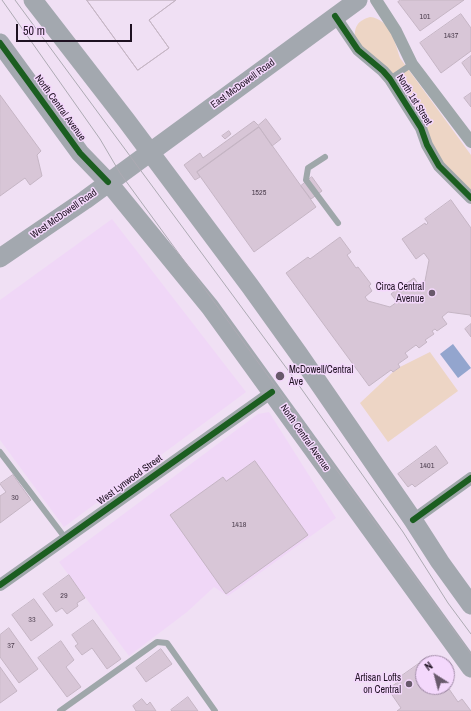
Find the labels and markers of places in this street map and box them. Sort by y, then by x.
place label: Circa Central Avenue [376,281,424,304]
marker: Circa Central Avenue [427,288,437,298]
place label: McDowell/Central Ave [289,364,353,388]
marker: McDowell/Central Ave [274,370,286,382]
place label: Artisan Lofts on Central [355,672,401,696]
marker: Artisan Lofts on Central [404,679,414,689]

